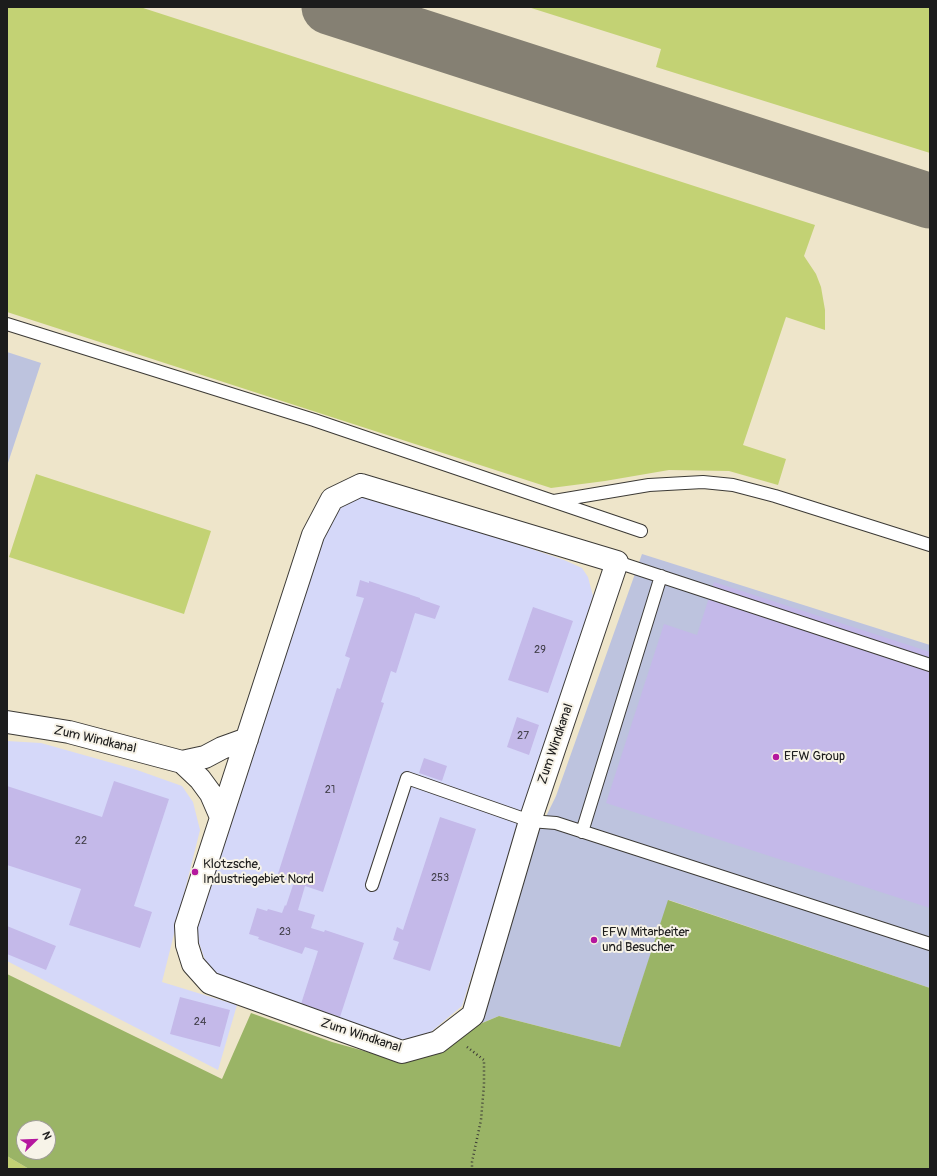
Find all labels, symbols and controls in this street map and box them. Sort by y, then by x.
house number: 29 [534,643,546,657]
street label: Zum Windkanal [535,702,577,786]
street label: Zum Windkanal [52,723,138,757]
house number: 27 [517,729,529,743]
place label: EFW Group [784,749,845,765]
marker: EFW Group [771,752,781,762]
house number: 21 [325,783,335,797]
house number: 22 [75,834,87,848]
place label: Klotzsche, Industriegebiet Nord [203,857,314,888]
marker: Klotzsche, Industriegebiet Nord [190,867,200,877]
house number: 253 [431,871,449,885]
house number: 23 [279,925,291,939]
place label: EFW Mitarbeiter und Besucher [602,925,690,956]
marker: EFW Mitarbeiter und Besucher [589,935,599,945]
house number: 24 [194,1015,206,1029]
street label: Zum Windkanal [319,1016,403,1056]
north arrow [16,1120,56,1160]
text: N [39,1130,54,1141]

